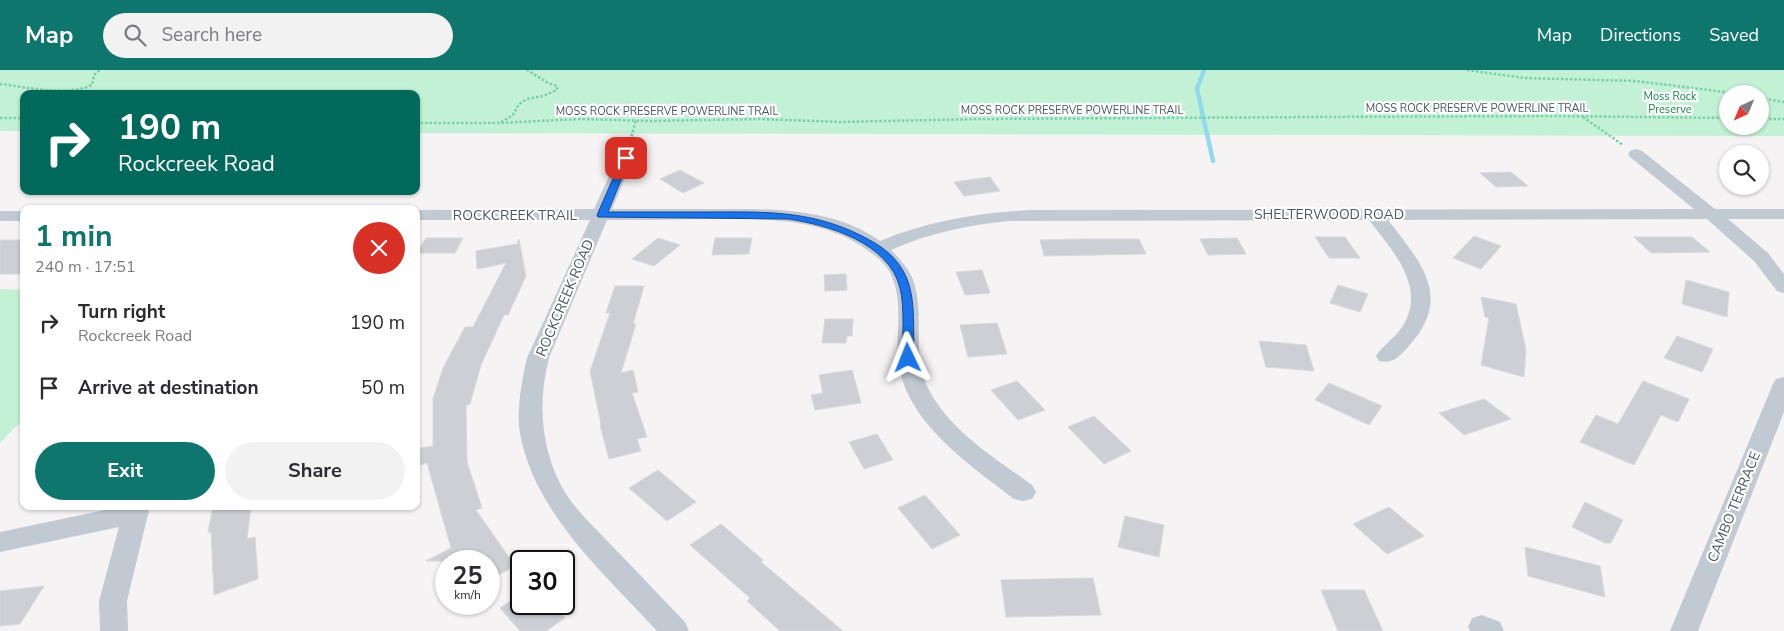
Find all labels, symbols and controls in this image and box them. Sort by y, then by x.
search box [103,13,453,58]
text: Map [25,19,73,51]
icon: search [121,21,149,49]
text: Search here [161,22,262,48]
text: Map [1537,23,1572,47]
text: Directions [1600,23,1681,47]
text: Saved [1709,23,1759,47]
north arrow [1719,85,1769,135]
map controls [1719,85,1769,195]
park label: Moss Rock Preserve [1644,89,1697,117]
street label: MOSS ROCK PRESERVE POWERLINE TRAIL [1366,101,1588,116]
street label: MOSS ROCK PRESERVE POWERLINE TRAIL [961,103,1183,118]
text: 190 m [118,104,221,151]
street label: MOSS ROCK PRESERVE POWERLINE TRAIL [556,104,778,119]
icon: right [35,110,100,175]
pin [605,137,647,179]
icon: arrive [612,144,640,172]
button: search [1719,145,1769,195]
text: Rockcreek Road [118,149,275,179]
street label: SHELTERWOOD ROAD [1254,205,1404,224]
street label: ROCKCREEK TRAIL [453,206,578,225]
text: 1 min [35,216,113,257]
button: close [353,222,405,274]
street label: ROCKCREEK ROAD [532,236,598,360]
text: 240 m · 17:51 [35,256,136,278]
text: Turn right [78,299,165,325]
icon: right [35,309,63,337]
text: 190 m [350,310,405,336]
text: Rockcreek Road [78,325,192,347]
position arrow [881,331,933,383]
icon: arrive [35,374,63,402]
text: Arrive at destination [78,375,259,401]
text: 50 m [361,375,405,401]
button: Exit [35,442,215,500]
button: Share [225,442,405,500]
street label: CAMBO TERRACE [1703,449,1765,565]
speed limit sign: 30 [510,550,575,615]
text: 25 [452,559,483,593]
text: km/h [454,587,481,603]

